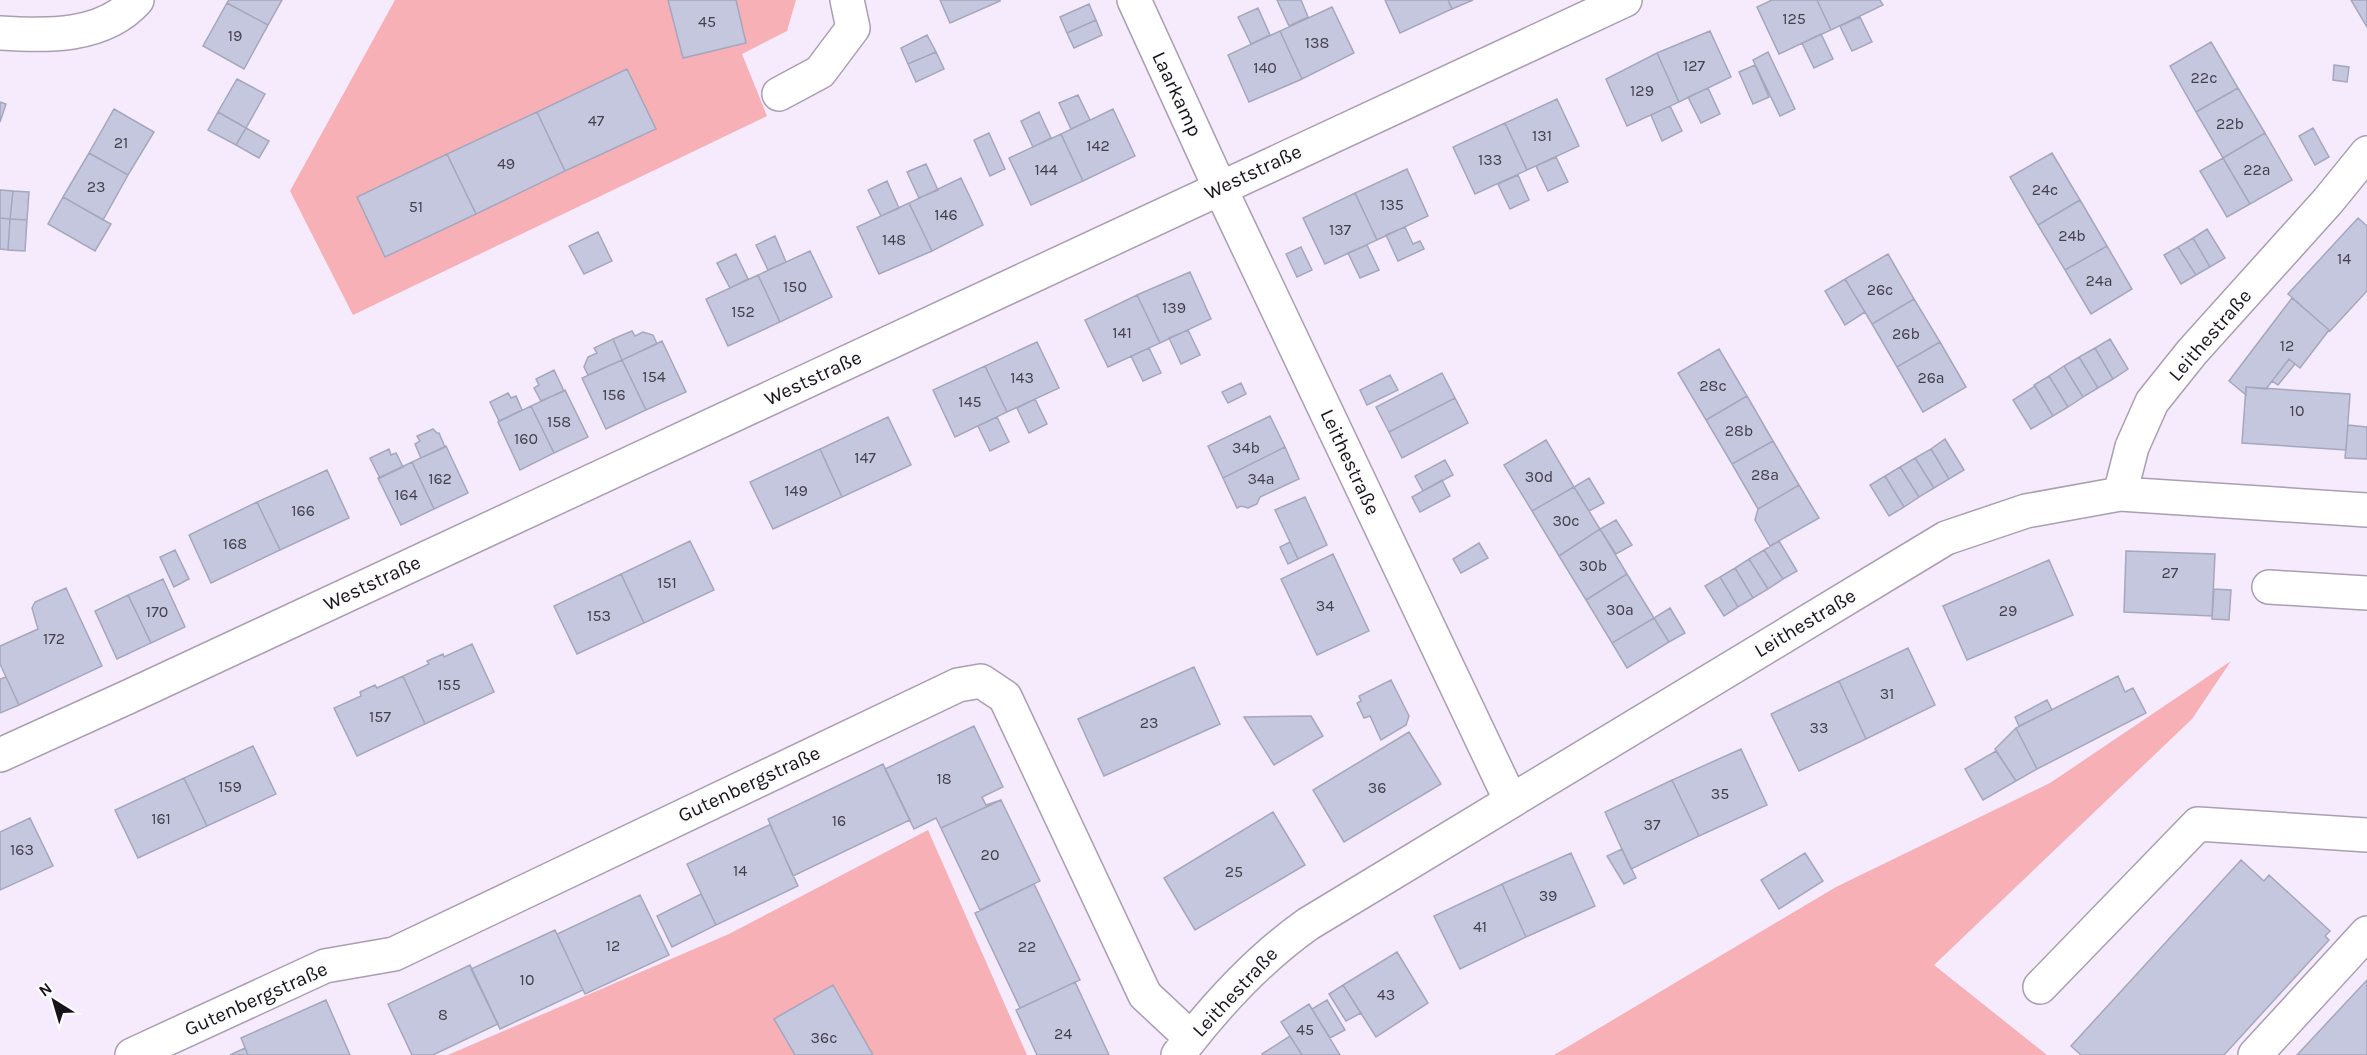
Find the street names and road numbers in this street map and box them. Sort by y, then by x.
street label: Laarkamp [1147,48,1207,140]
street label: Weststraße [1201,140,1305,204]
street label: Leithestraße [2164,284,2256,386]
street label: Weststraße [761,346,865,410]
street label: Leithestraße [1315,405,1385,519]
street label: Weststraße [320,551,424,615]
street label: Leithestraße [1750,584,1860,662]
street label: Gutenbergstraße [674,741,824,827]
street label: Leithestraße [1188,942,1282,1042]
street label: Gutenbergstraße [181,957,331,1041]

